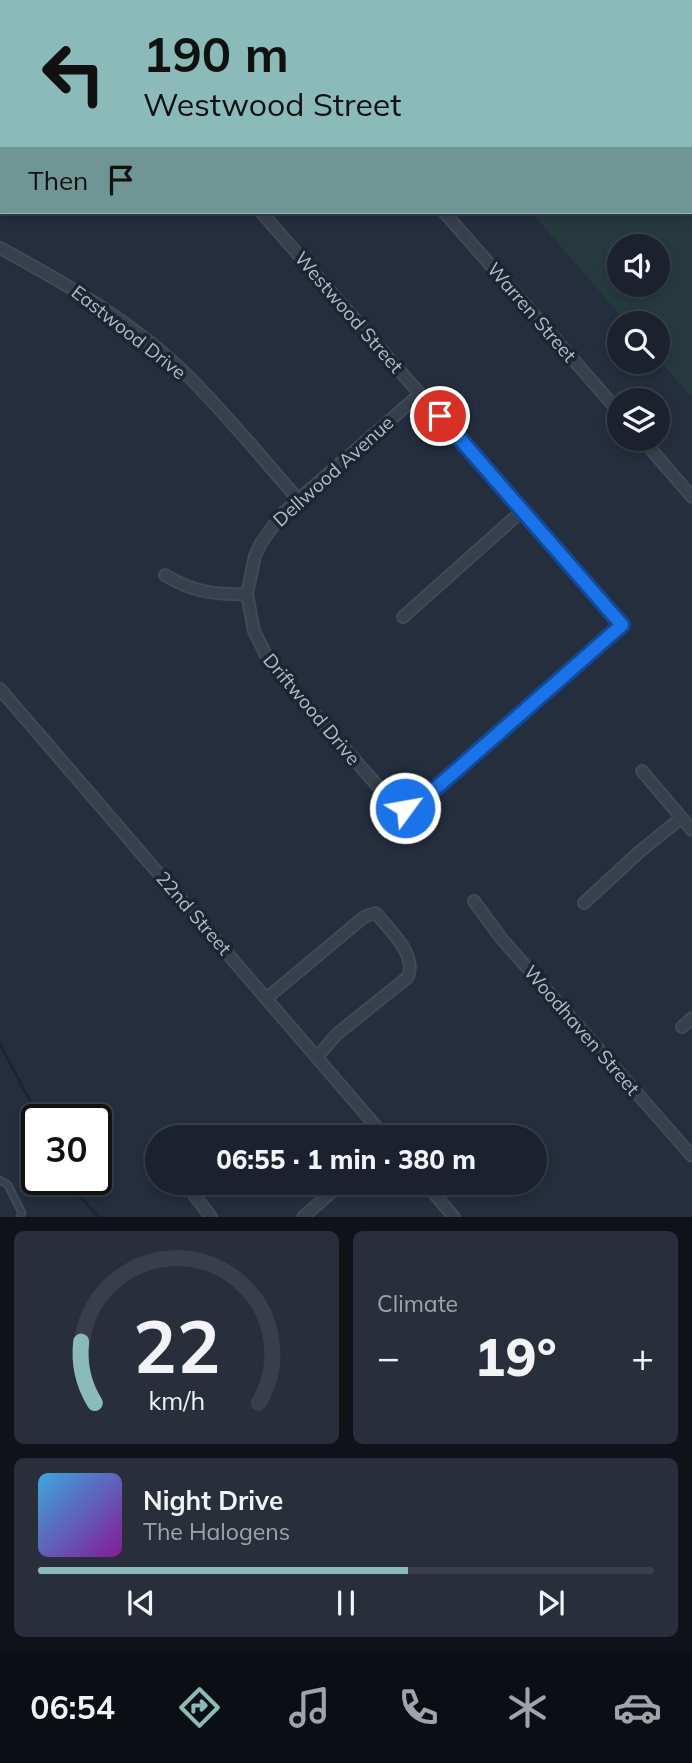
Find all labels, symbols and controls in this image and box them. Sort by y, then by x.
text: 190 m [143,23,289,84]
icon: left [28,28,119,119]
text: Westwood Street [143,84,401,124]
icon: arrive [102,161,140,199]
text: Then [28,164,88,197]
map controls [607,234,670,451]
button: sound [607,234,670,297]
street label: Westwood Street [290,246,409,378]
street label: Warren Street [482,257,582,367]
street label: Eastwood Drive [67,280,191,384]
button: search [607,311,670,374]
pin [410,386,470,446]
button: layers [607,388,670,451]
icon: arrive [421,397,459,435]
street label: Dellwood Avenue [268,410,398,532]
street label: Driftwood Drive [258,648,366,770]
position arrow [368,771,442,845]
street label: 22nd Street [151,866,237,960]
street label: Woodhaven Street [519,960,645,1100]
speed limit sign: 30 [21,1104,112,1195]
text: 06:55 · 1 min · 380 m [216,1143,476,1176]
text: Climate [377,1289,458,1318]
text: 22 [133,1301,220,1392]
text: 19° [474,1324,557,1389]
text: − [377,1333,400,1381]
text: + [631,1333,654,1381]
text: km/h [148,1385,205,1416]
text: Night Drive [143,1484,283,1517]
text: The Halogens [143,1517,290,1546]
icon: previous [122,1584,160,1622]
icon: pause [327,1584,365,1622]
icon: next [532,1584,570,1622]
icon: directions [175,1683,224,1732]
icon: music [285,1683,334,1732]
icon: phone [394,1683,443,1732]
icon: climate [503,1683,552,1732]
icon: car [613,1683,662,1732]
text: 06:54 [30,1687,115,1727]

